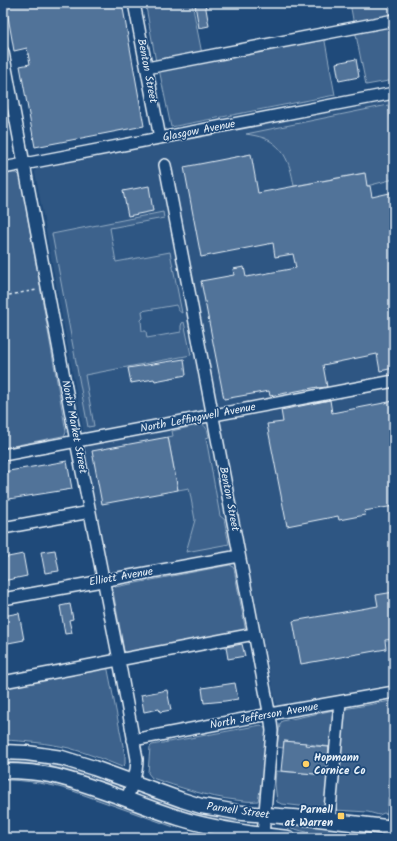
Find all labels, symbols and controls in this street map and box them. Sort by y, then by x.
street label: Benton Street [132,37,162,105]
street label: Glasgow Avenue [161,115,237,147]
street label: North Market Street [56,379,92,476]
street label: North Leffingwell Avenue [139,398,257,438]
street label: Benton Street [214,465,244,533]
street label: Elliott Avenue [88,563,154,591]
street label: North Jefferson Avenue [208,698,320,734]
place label: Hopmann Cornice Co [314,749,366,780]
marker: Hopmann Cornice Co [301,759,311,769]
street label: Parnell Street [205,798,271,824]
place label: Parnell at Warren [285,801,333,832]
marker: Parnell at Warren [336,811,346,821]

